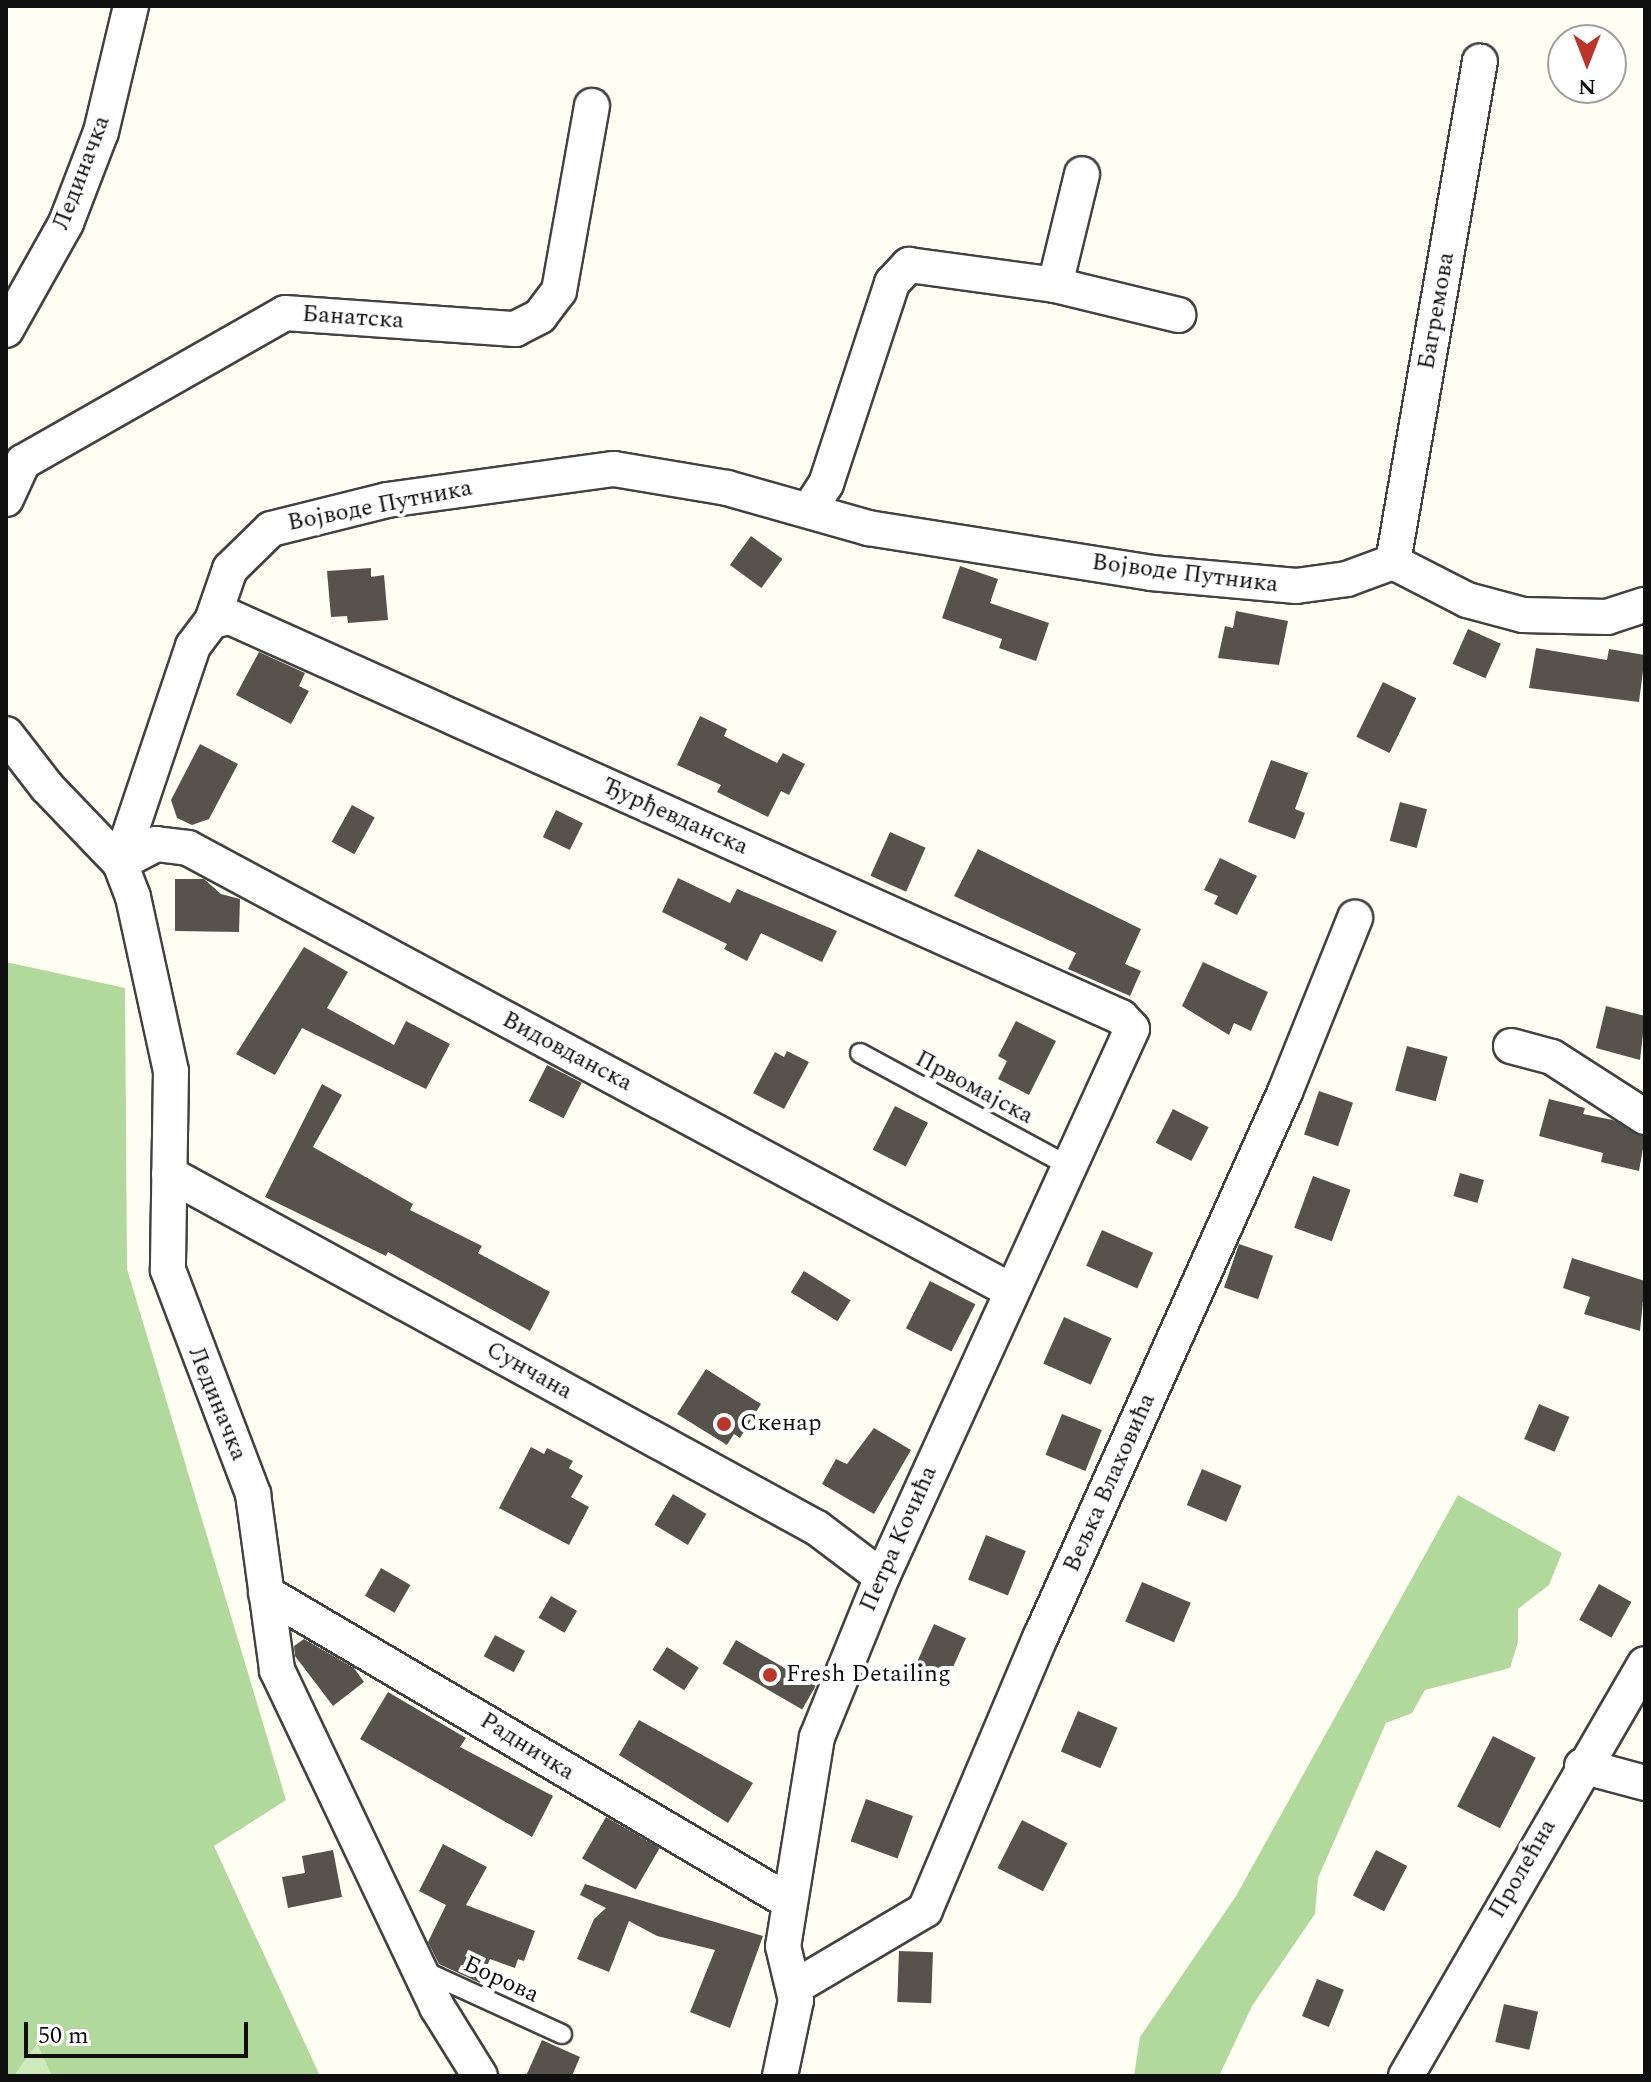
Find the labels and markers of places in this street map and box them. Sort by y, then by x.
place label: Скенар [740,1410,822,1438]
marker: Скенар [715,1415,733,1433]
place label: Fresh Detailing [786,1661,951,1689]
marker: Fresh Detailing [761,1666,779,1684]

